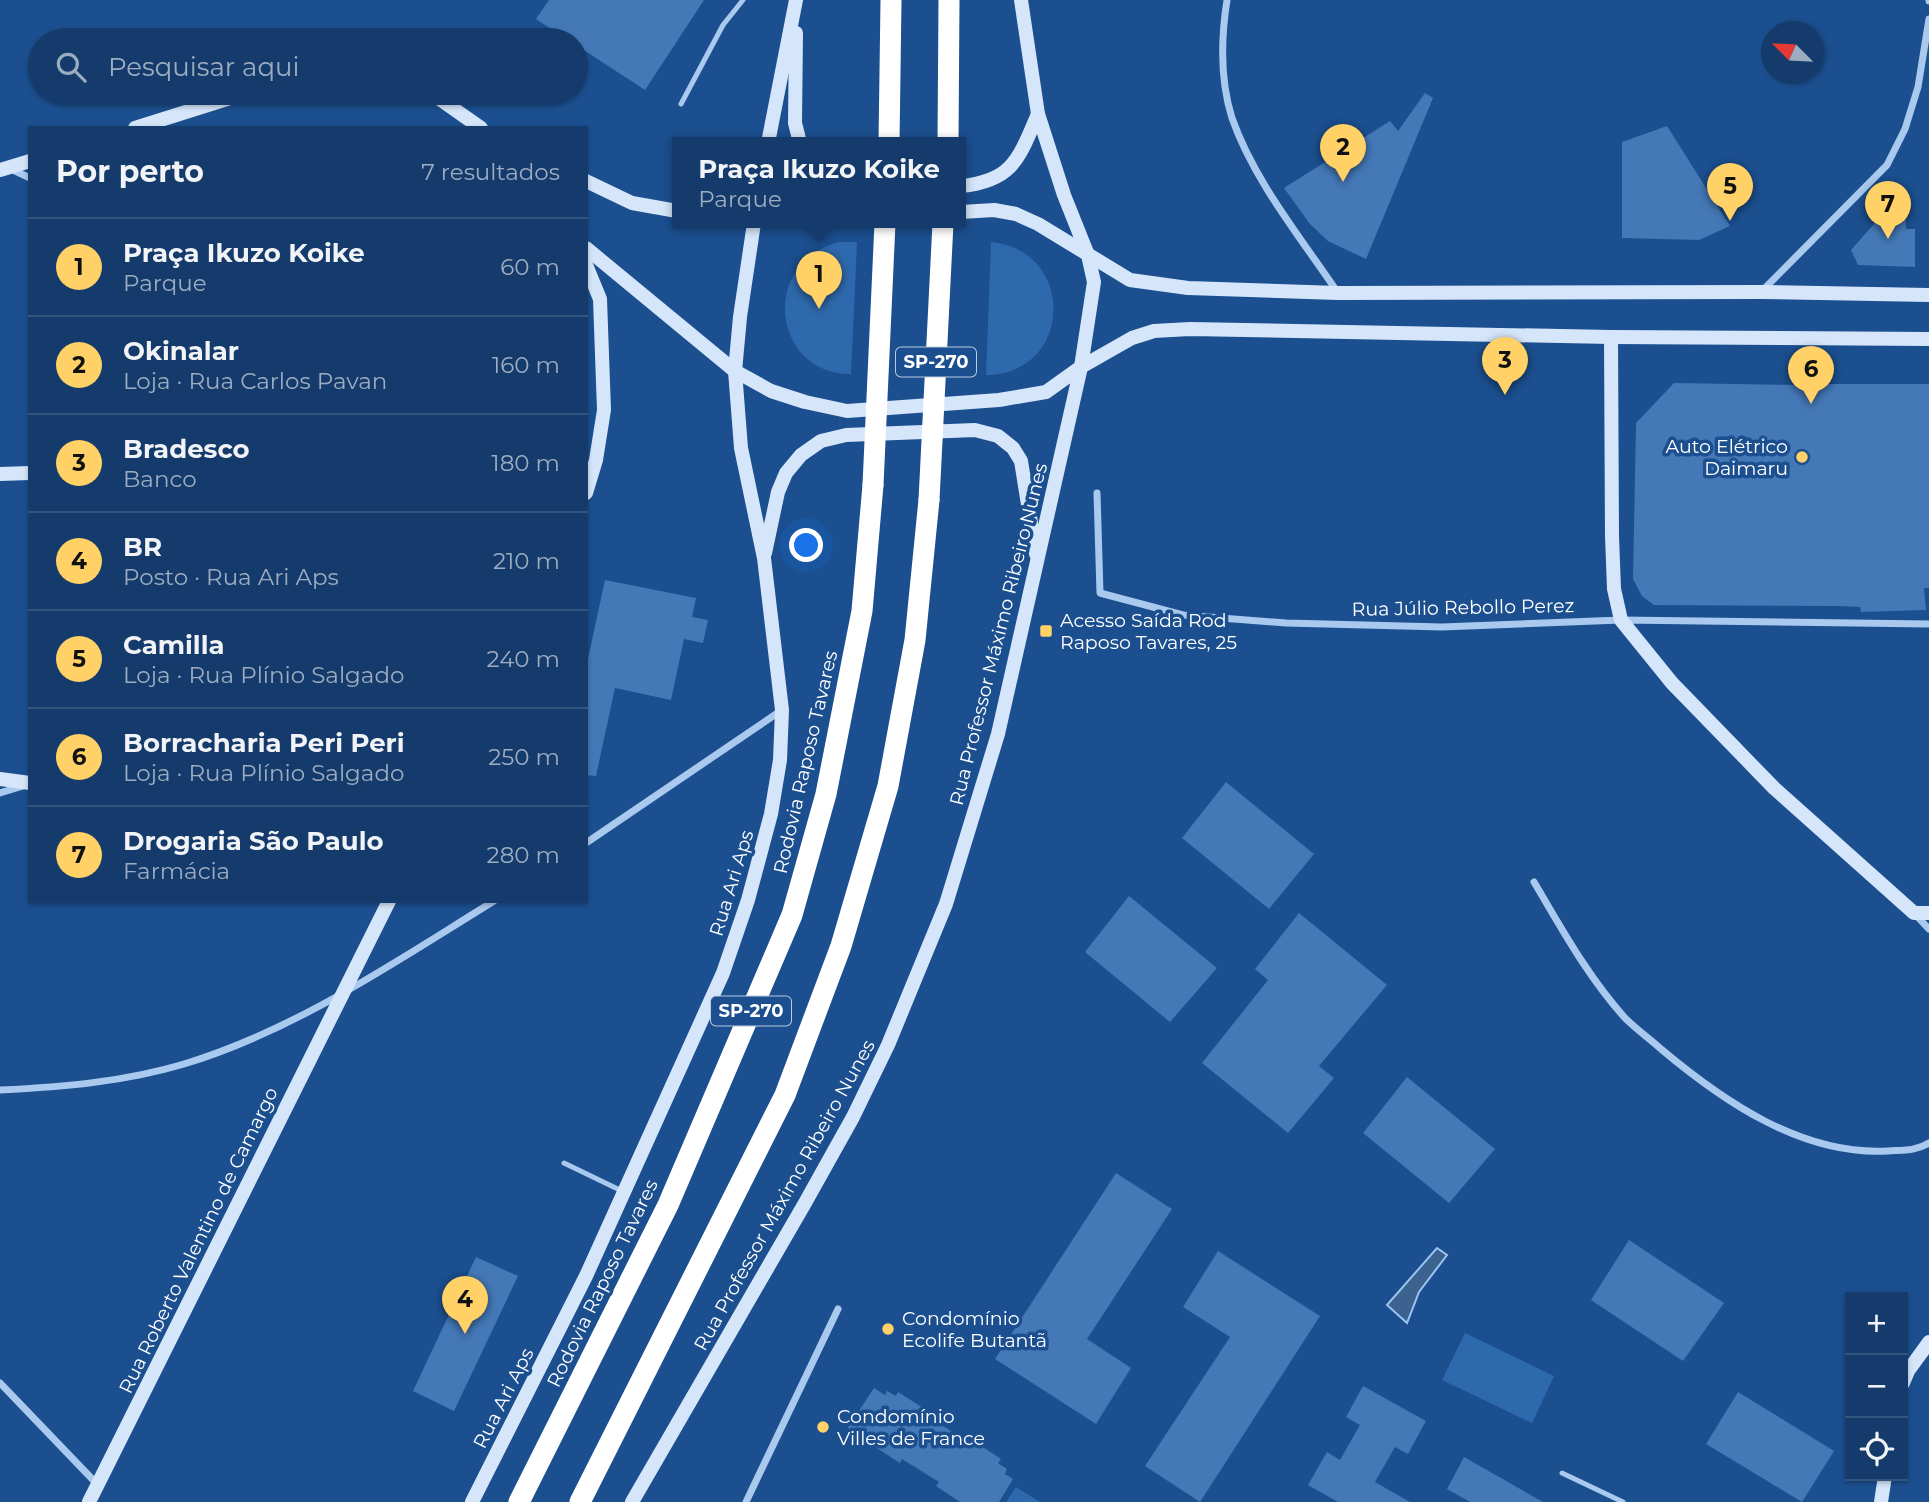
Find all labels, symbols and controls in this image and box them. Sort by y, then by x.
north arrow [1761,21,1824,84]
search box [28,28,588,105]
icon: search [52,48,90,86]
text: Pesquisar aqui [108,51,300,83]
pin: 2 [1320,124,1366,182]
popup [672,137,966,228]
text: Por perto [56,153,204,190]
text: Praça Ikuzo Koike [698,153,940,185]
text: 7 resultados [421,158,560,186]
pin: 5 [1707,163,1753,221]
pin: 7 [1865,181,1911,239]
text: Parque [698,185,782,213]
text: Praça Ikuzo Koike [123,237,365,269]
pin: 1 [796,251,842,309]
text: 1 [74,253,84,281]
text: 60 m [500,253,560,281]
text: Parque [123,269,207,297]
text: Okinalar [123,335,239,367]
pin: 3 [1482,337,1528,395]
pin: 6 [1788,346,1834,404]
road number: SP-270 [896,348,976,376]
text: 2 [72,351,86,379]
text: 160 m [492,351,560,379]
text: Loja · Rua Carlos Pavan [123,367,387,395]
text: Bradesco [123,433,250,465]
place label: Auto Elétrico Daimaru [1666,435,1788,480]
text: 3 [72,449,86,477]
text: 180 m [491,449,560,477]
marker: Auto Elétrico Daimaru [1794,449,1810,465]
street label: Rua Professor Máximo Ribeiro Nunes [945,461,1052,808]
text: Banco [123,465,197,493]
your location [789,528,823,562]
text: BR [123,531,162,563]
text: 4 [71,547,87,575]
text: 210 m [493,547,560,575]
text: Posto · Rua Ari Aps [123,563,339,591]
street label: Rua Júlio Rebollo Perez [1352,594,1574,621]
place label: Acesso Saída Rod Raposo Tavares, 25 [1060,609,1237,654]
marker: Acesso Saída Rod Raposo Tavares, 25 [1038,623,1054,639]
text: Camilla [123,629,225,661]
text: 5 [72,645,86,673]
text: 240 m [487,645,560,673]
street label: Rodovia Raposo Tavares [769,648,842,876]
text: Loja · Rua Plínio Salgado [123,661,404,689]
text: Borracharia Peri Peri [123,727,405,759]
text: 6 [72,743,86,771]
text: 250 m [488,743,560,771]
text: Loja · Rua Plínio Salgado [123,759,404,787]
text: Drogaria São Paulo [123,825,384,857]
street label: Rua Ari Aps [704,827,759,939]
text: 7 [72,841,86,869]
text: 280 m [487,841,560,869]
text: Farmácia [123,857,230,885]
road number: SP-270 [711,996,791,1026]
street label: Rua Professor Máximo Ribeiro Nunes [689,1036,880,1355]
street label: Rua Roberto Valentino de Camargo [114,1083,283,1397]
street label: Rodovia Raposo Tavares [542,1176,663,1391]
pin: 4 [442,1276,488,1334]
map controls [1845,1292,1908,1481]
button: + [1845,1292,1908,1355]
place label: Condomínio Ecolife Butantã [902,1307,1047,1352]
marker: Condomínio Ecolife Butantã [880,1321,896,1337]
street label: Rua Ari Aps [468,1344,539,1452]
button: − [1845,1355,1908,1418]
place label: Condomínio Villes de France [837,1405,985,1450]
button: locate [1845,1418,1908,1481]
marker: Condomínio Villes de France [815,1419,831,1435]

